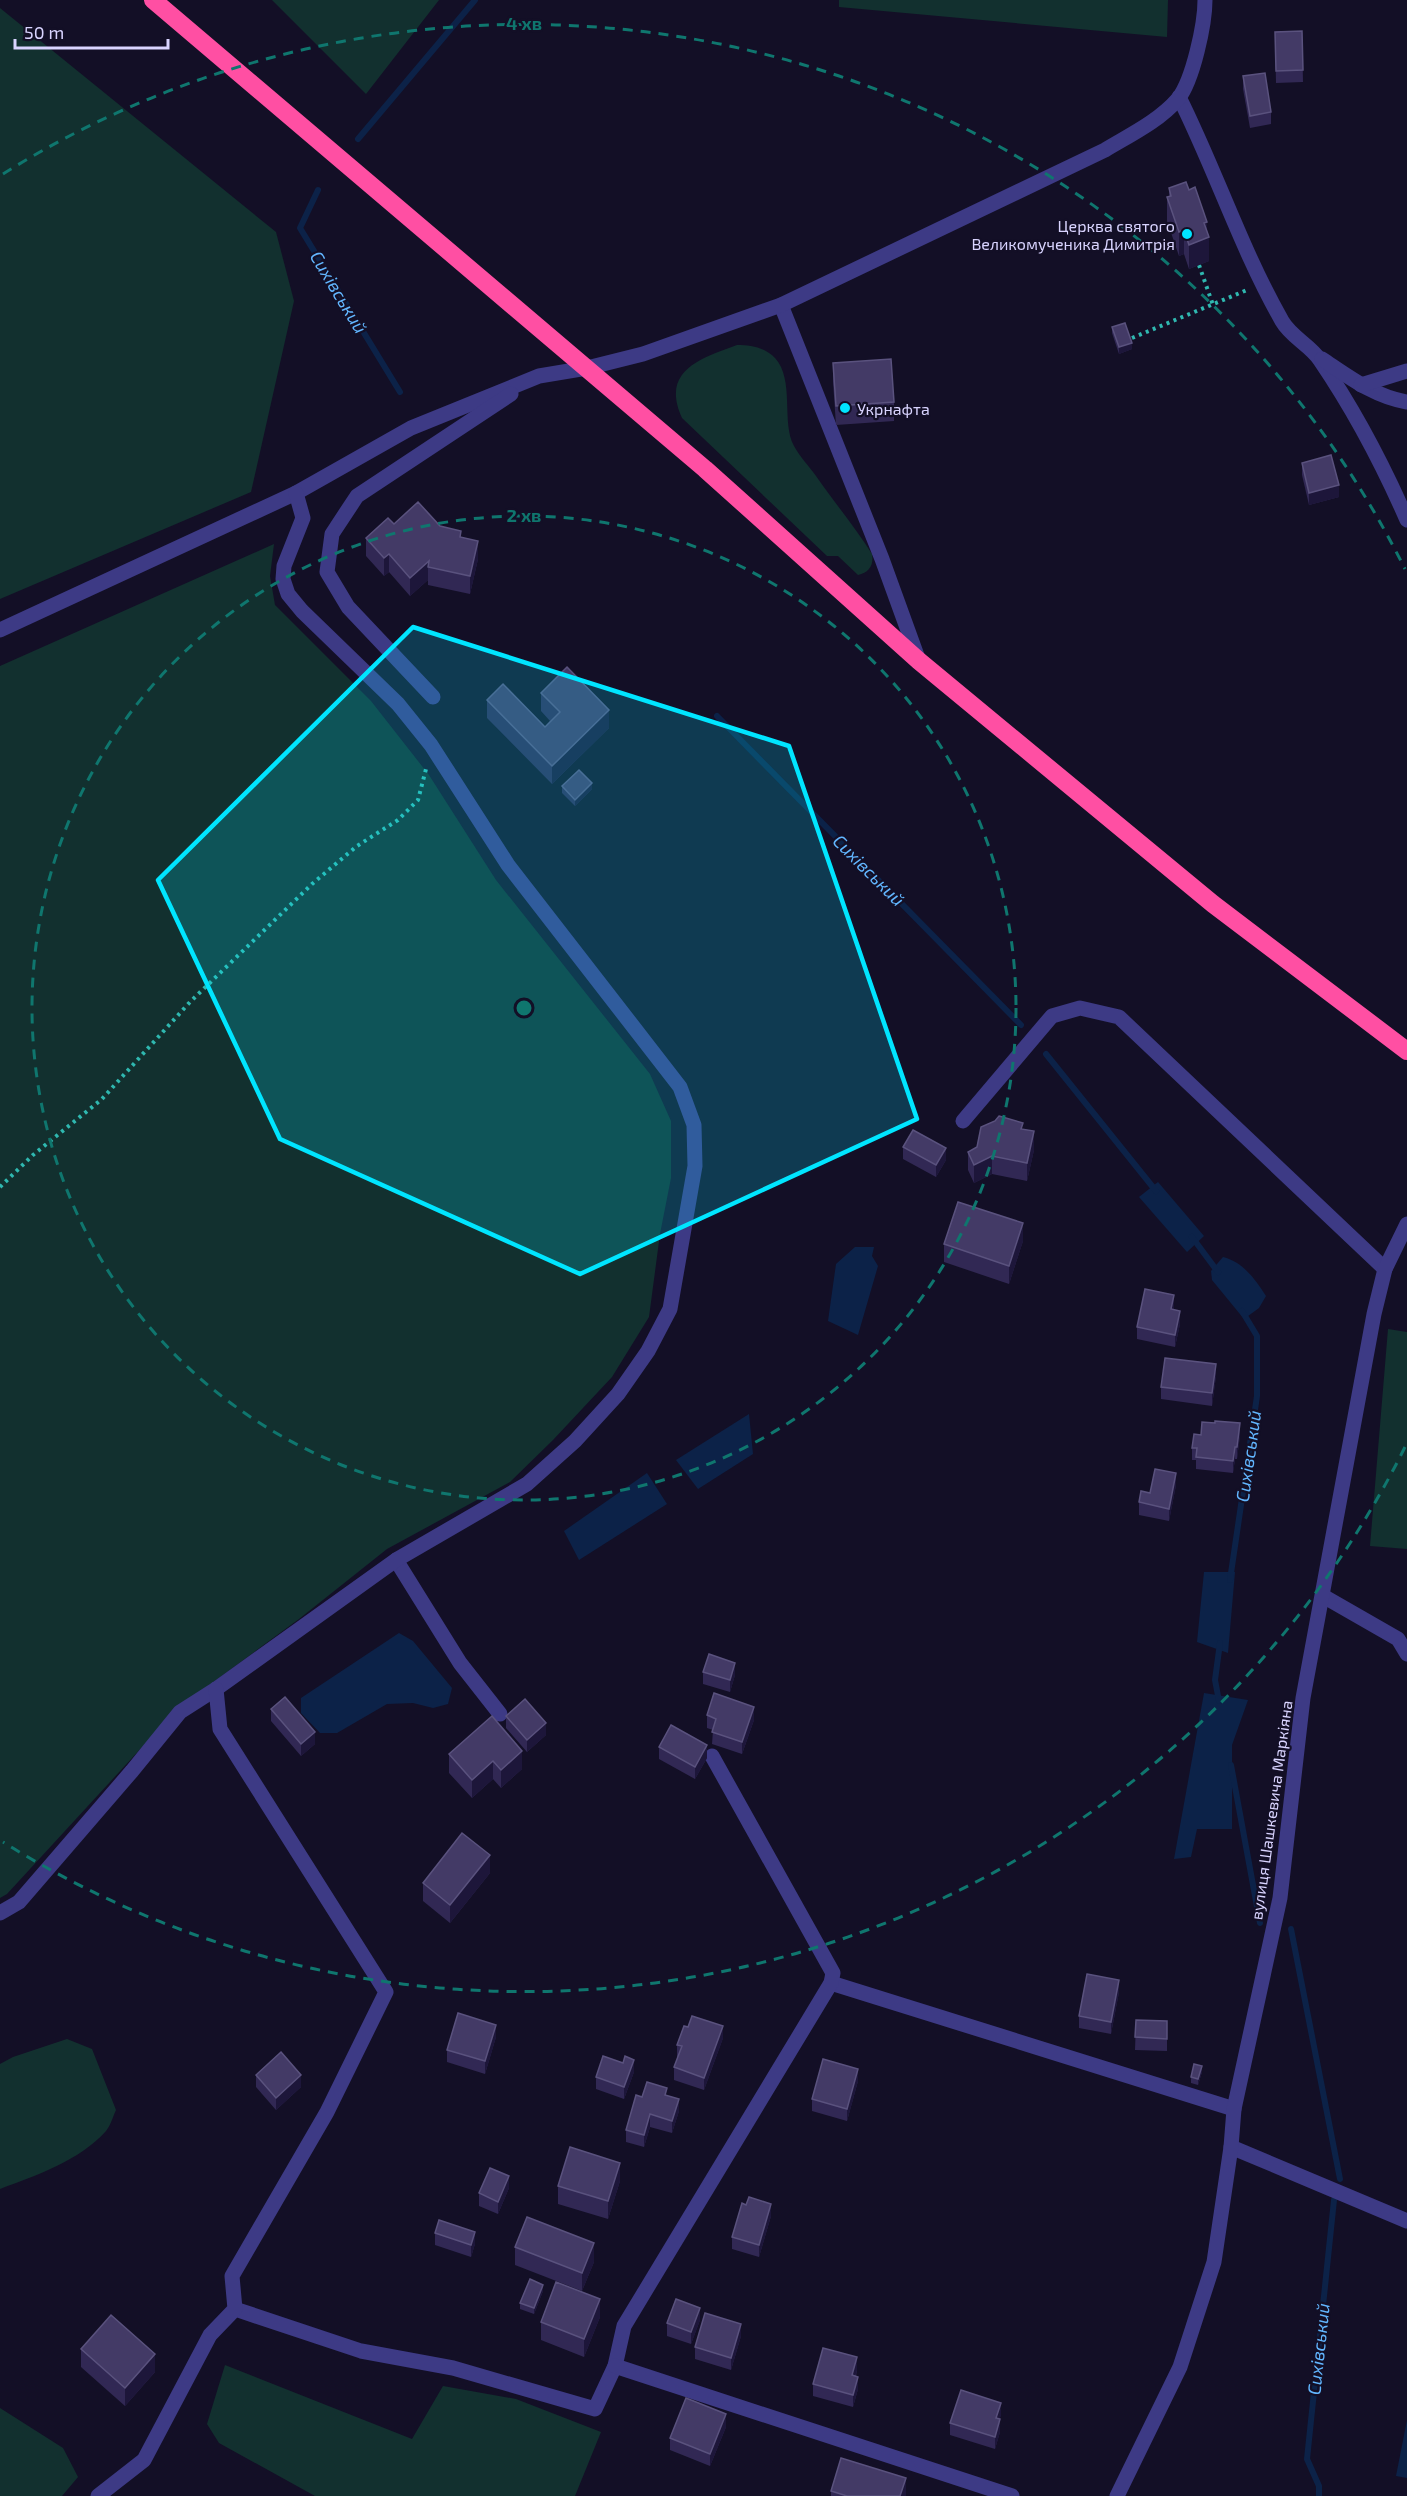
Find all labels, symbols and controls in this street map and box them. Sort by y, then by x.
scale bar [15,12,168,50]
text: 4 хв [506,12,542,34]
text: 50 m [24,21,64,43]
place label: Церква святого Великомученика Димитрія [971,216,1175,254]
marker: Церква святого Великомученика Димитрія [1180,227,1194,241]
water label: Сихівський [306,247,372,337]
place label: Укрнафта [857,399,930,418]
marker: Укрнафта [838,401,852,415]
text: 2 хв [507,504,541,526]
water label: Сихівський [829,830,909,910]
centre of rings [514,998,534,1018]
water label: Сихівський [1231,1409,1265,1503]
street label: вулиця Шашкевича Маркіяна [1246,1699,1297,1921]
water label: Сихівський [1302,2302,1334,2396]

